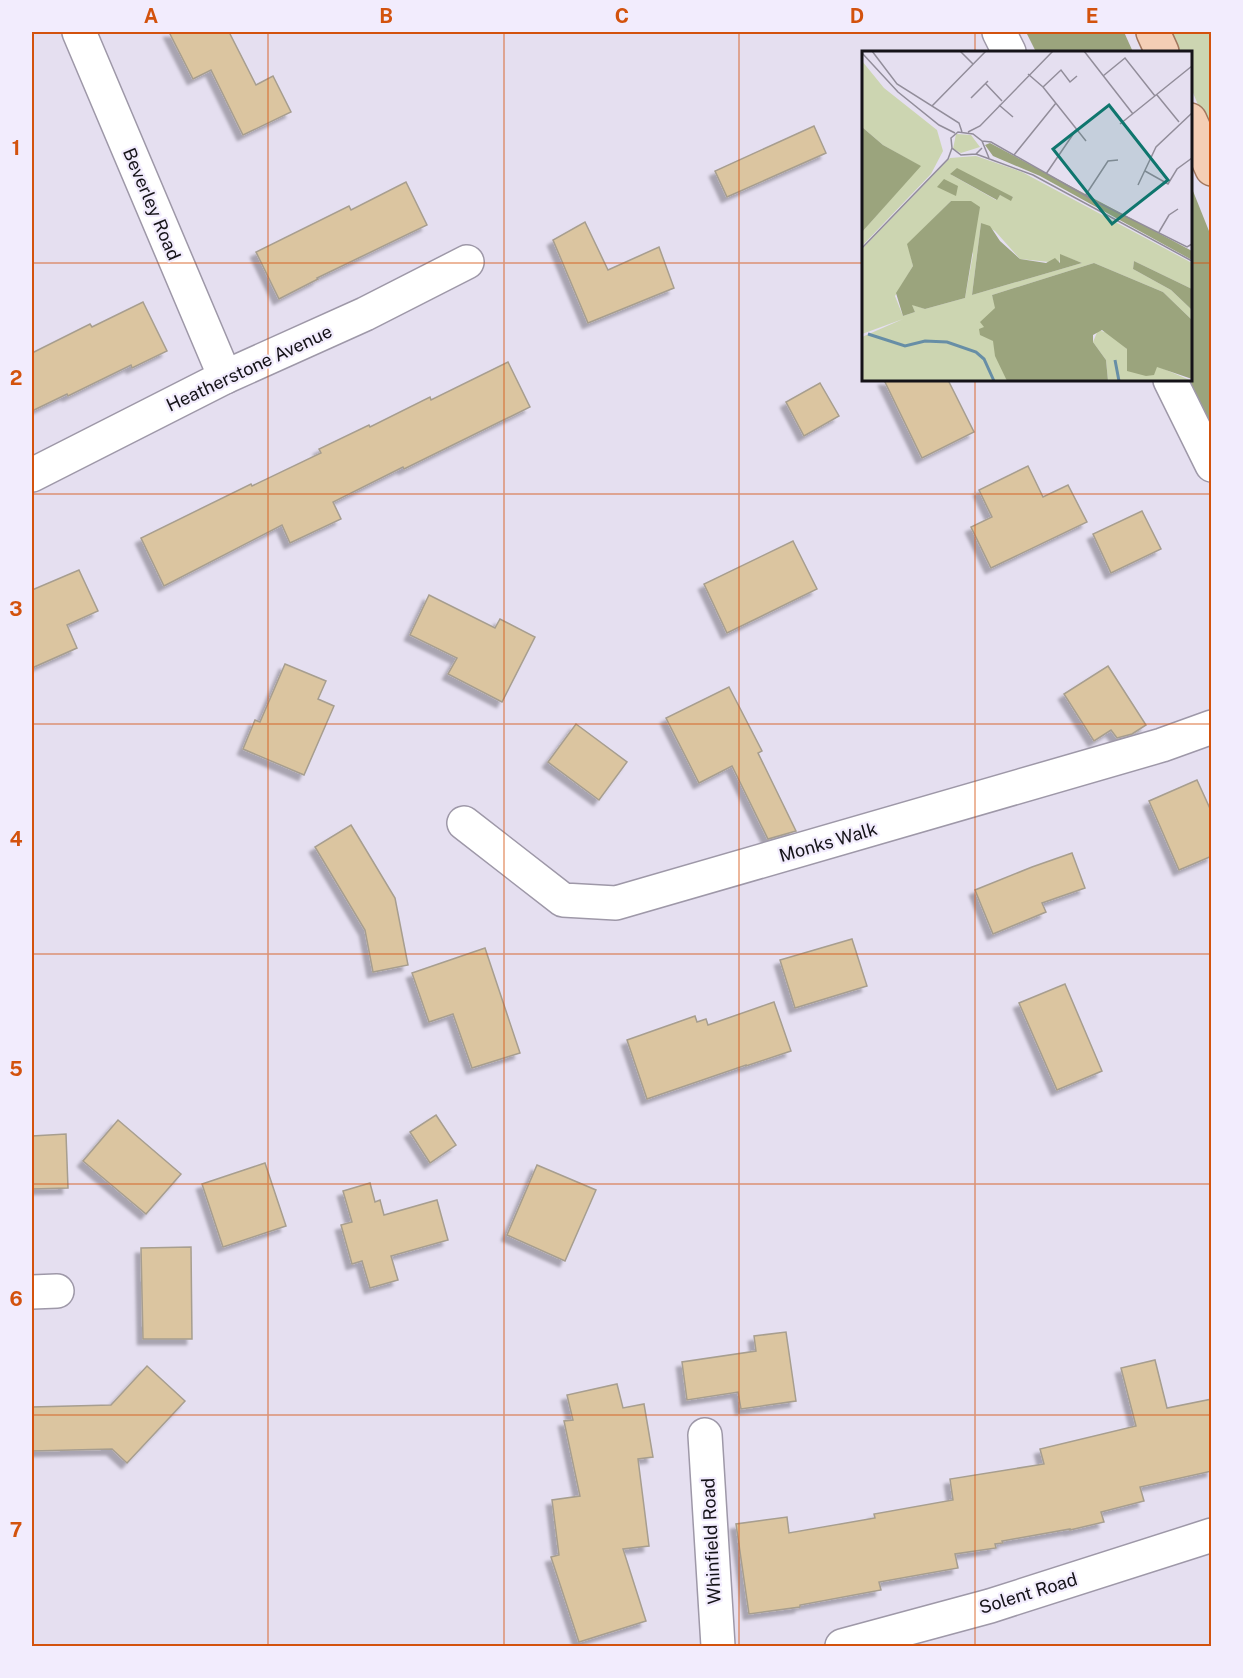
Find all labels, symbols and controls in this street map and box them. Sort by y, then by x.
text: A [144,4,158,28]
text: B [379,4,393,28]
text: C [615,4,629,28]
text: D [850,4,864,28]
text: E [1086,4,1098,28]
inset map [862,51,1192,381]
text: 1 [12,136,20,160]
street label: Beverley Road [119,145,185,263]
street label: Heatherstone Avenue [163,320,335,416]
text: 2 [10,366,22,390]
text: 3 [9,597,23,621]
street label: Monks Walk [777,818,879,866]
text: 4 [9,827,23,851]
text: 5 [9,1057,23,1081]
text: 6 [9,1287,23,1311]
street label: Whinfield Road [697,1477,725,1605]
text: 7 [10,1518,22,1542]
street label: Solent Road [976,1568,1080,1618]

